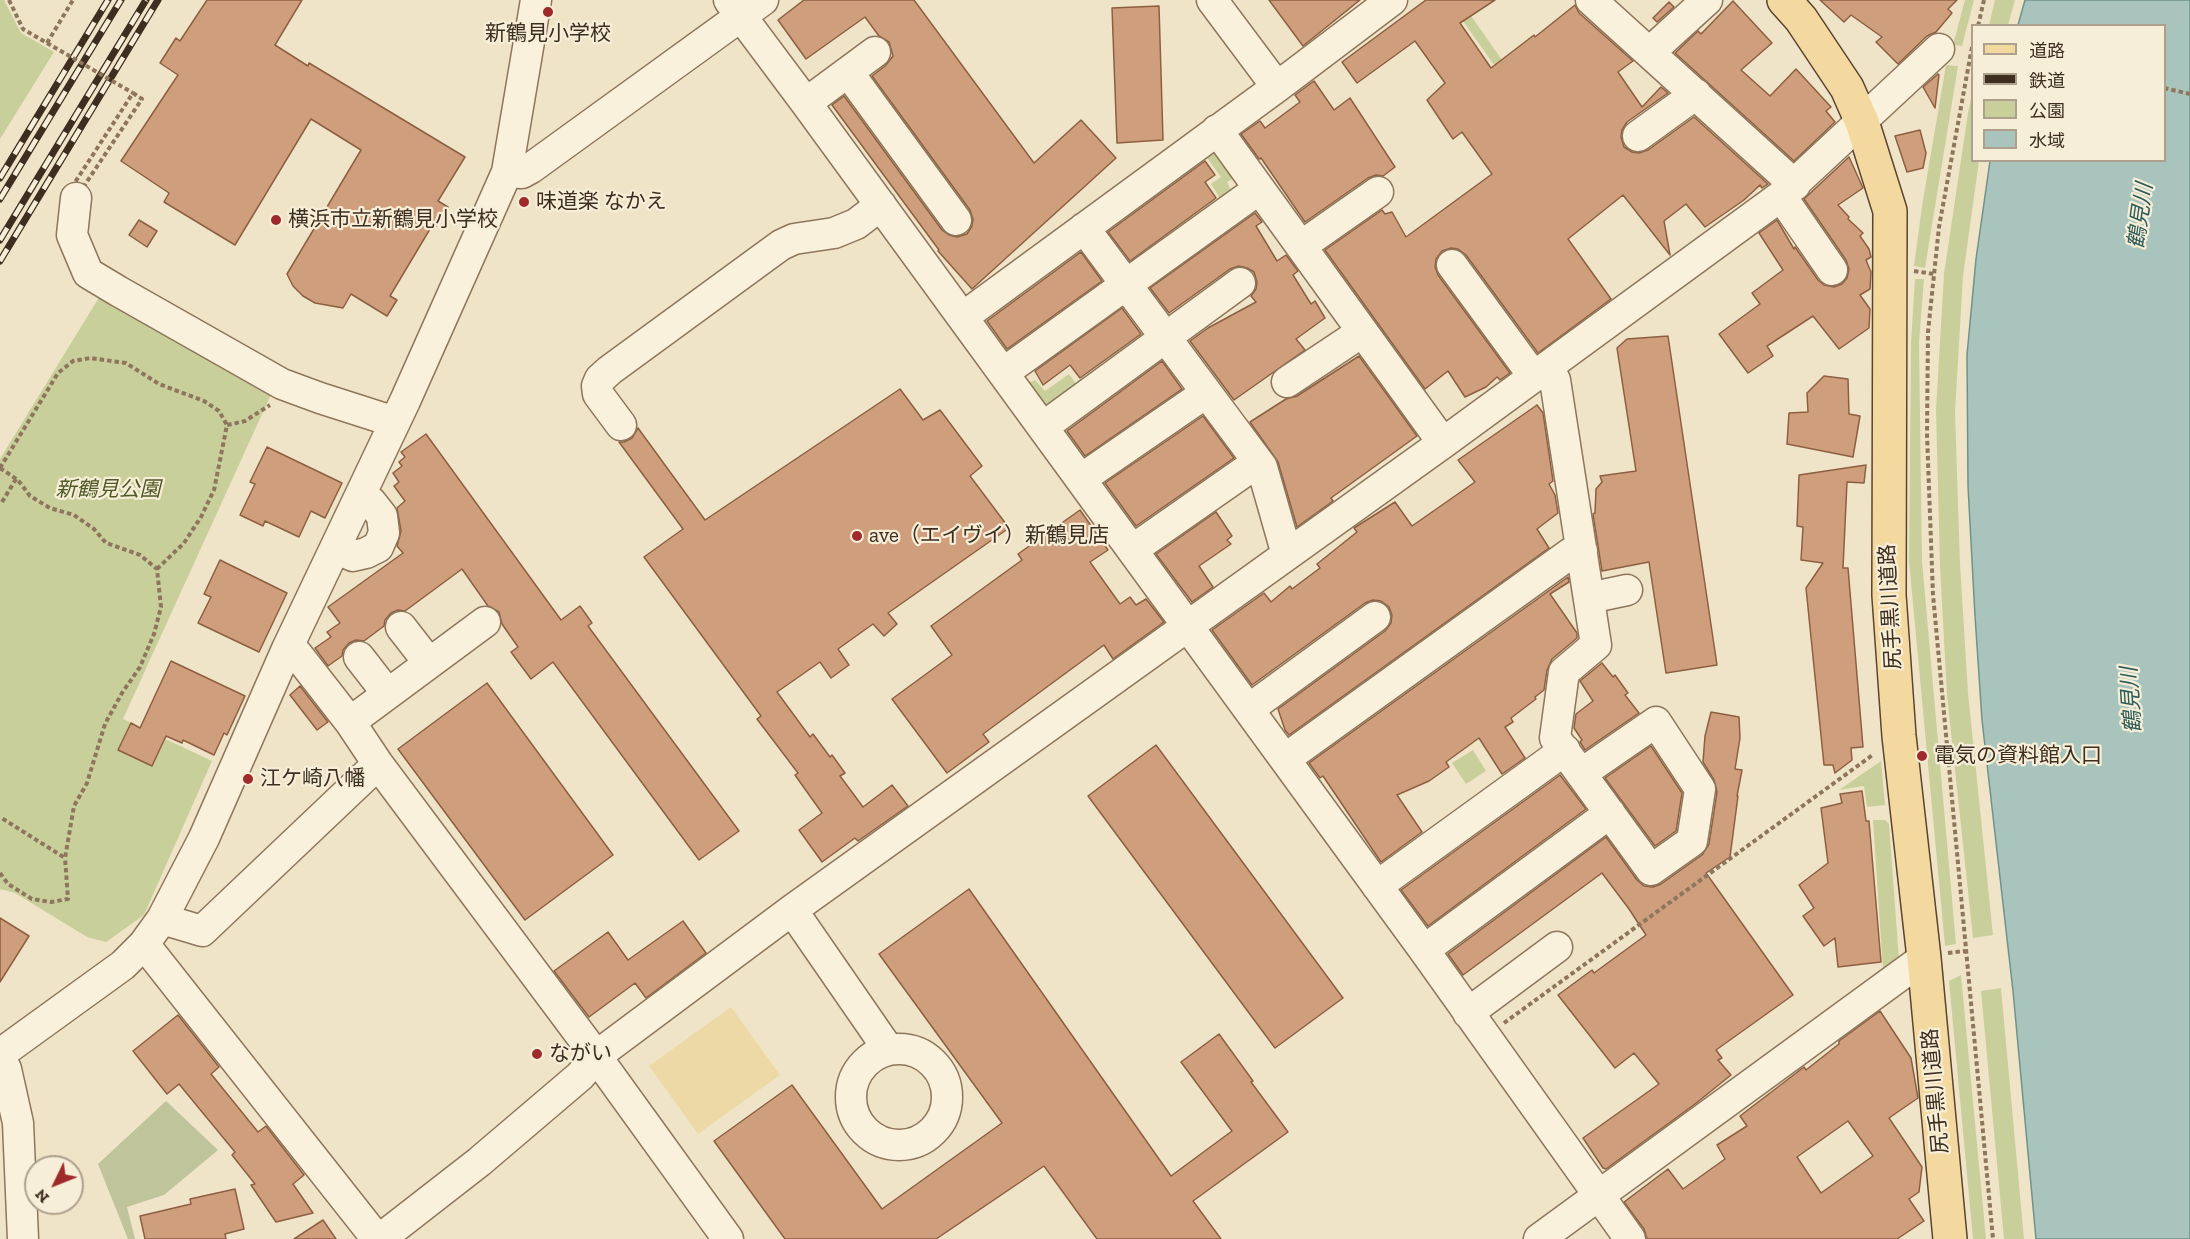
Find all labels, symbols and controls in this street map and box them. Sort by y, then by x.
marker: 新鶴見小学校 [541,5,555,19]
place label: 新鶴見小学校 [485,21,611,47]
legend [1971,24,2166,162]
text: 道路 [2029,40,2065,62]
text: 鉄道 [2029,70,2065,92]
text: 公園 [2029,100,2065,122]
text: 水域 [2029,130,2065,152]
water label: 鶴見川 [2123,181,2159,251]
place label: 味道楽 なかえ [536,189,667,215]
marker: 味道楽 なかえ [517,195,531,209]
place label: 横浜市立新鶴見小学校 [288,207,498,233]
marker: 横浜市立新鶴見小学校 [269,213,283,227]
park label: 新鶴見公園 [56,477,160,503]
place label: ave（エイヴイ）新鶴見店 [869,523,1109,549]
marker: ave（エイヴイ）新鶴見店 [850,529,864,543]
street label: 尻手黒川道路 [1875,543,1907,671]
water label: 鶴見川 [2117,666,2147,734]
place label: 電気の資料館入口 [1934,743,2102,769]
marker: 電気の資料館入口 [1915,749,1929,763]
place label: 江ケ崎八幡 [260,766,365,792]
marker: 江ケ崎八幡 [241,772,255,786]
street label: 尻手黒川道路 [1918,1027,1954,1155]
place label: ながい [549,1041,612,1067]
marker: ながい [530,1047,544,1061]
north arrow [24,1155,84,1215]
text: N [31,1185,53,1207]

